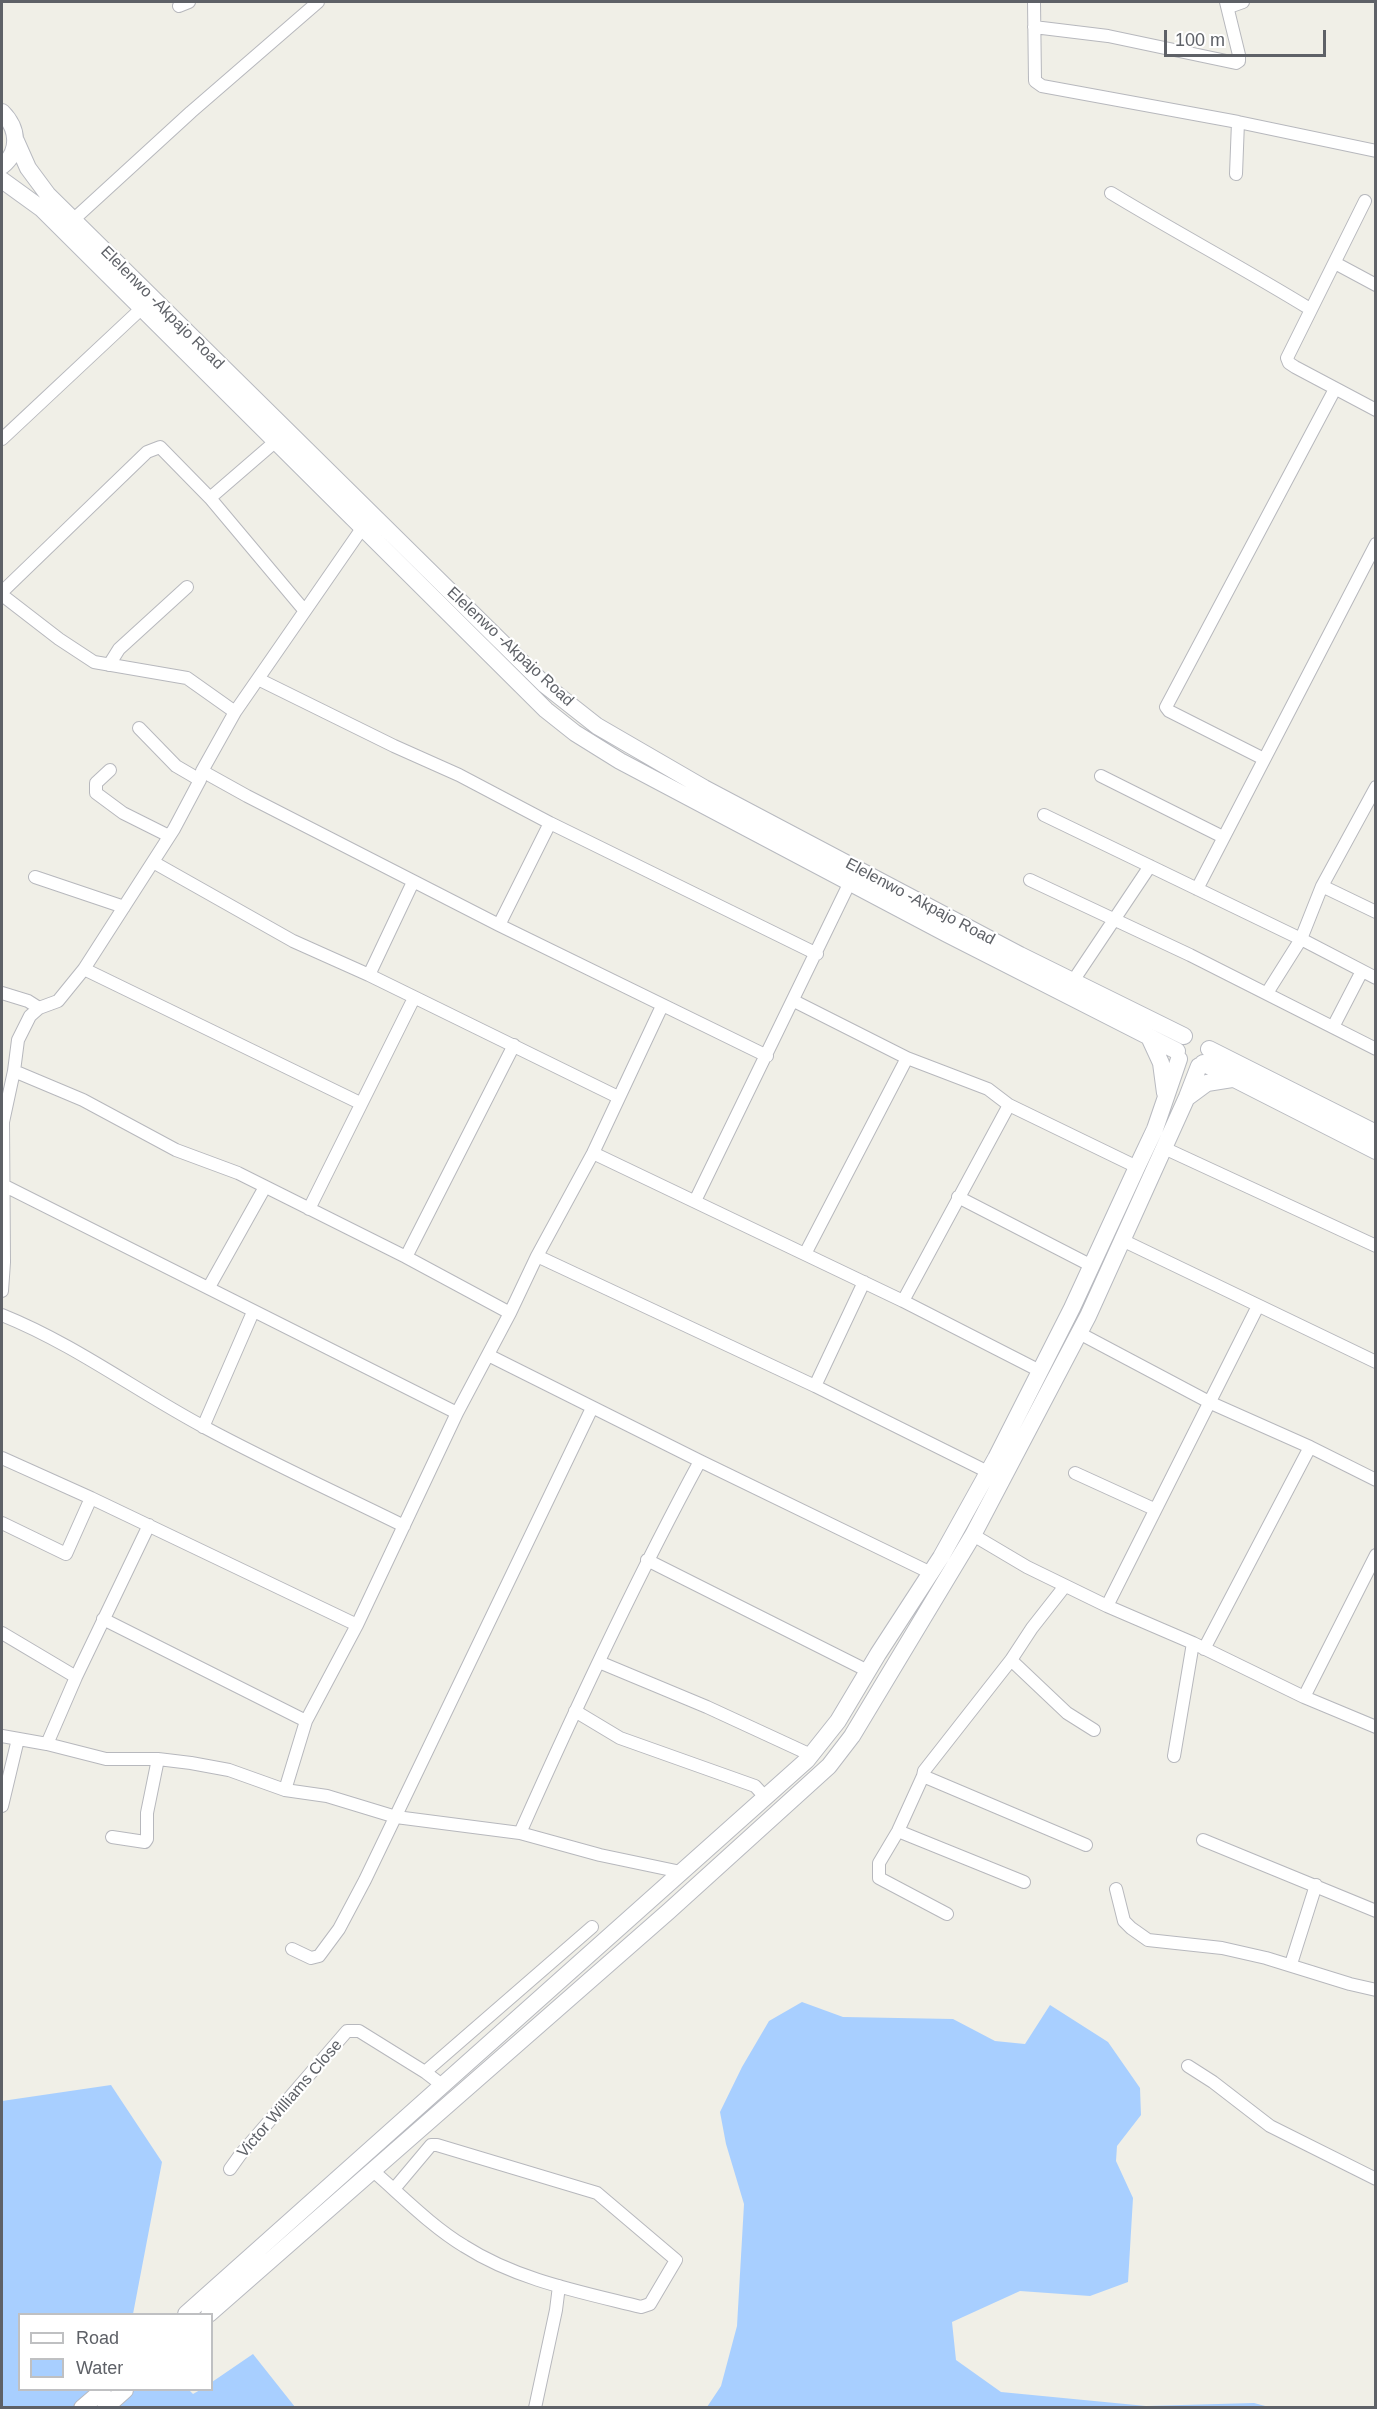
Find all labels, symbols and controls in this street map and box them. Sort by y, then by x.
scale bar [1167,18,1329,56]
text: 100 m [1175,30,1225,50]
street label: Elelenwo -Akpajo Road [96,242,228,374]
street label: Elelenwo -Akpajo Road [443,583,577,711]
street label: Elelenwo -Akpajo Road [842,854,998,950]
street label: Victor Williams Close [234,2036,346,2162]
legend [18,2313,213,2391]
text: Road [76,2328,119,2348]
text: Water [76,2358,123,2378]

